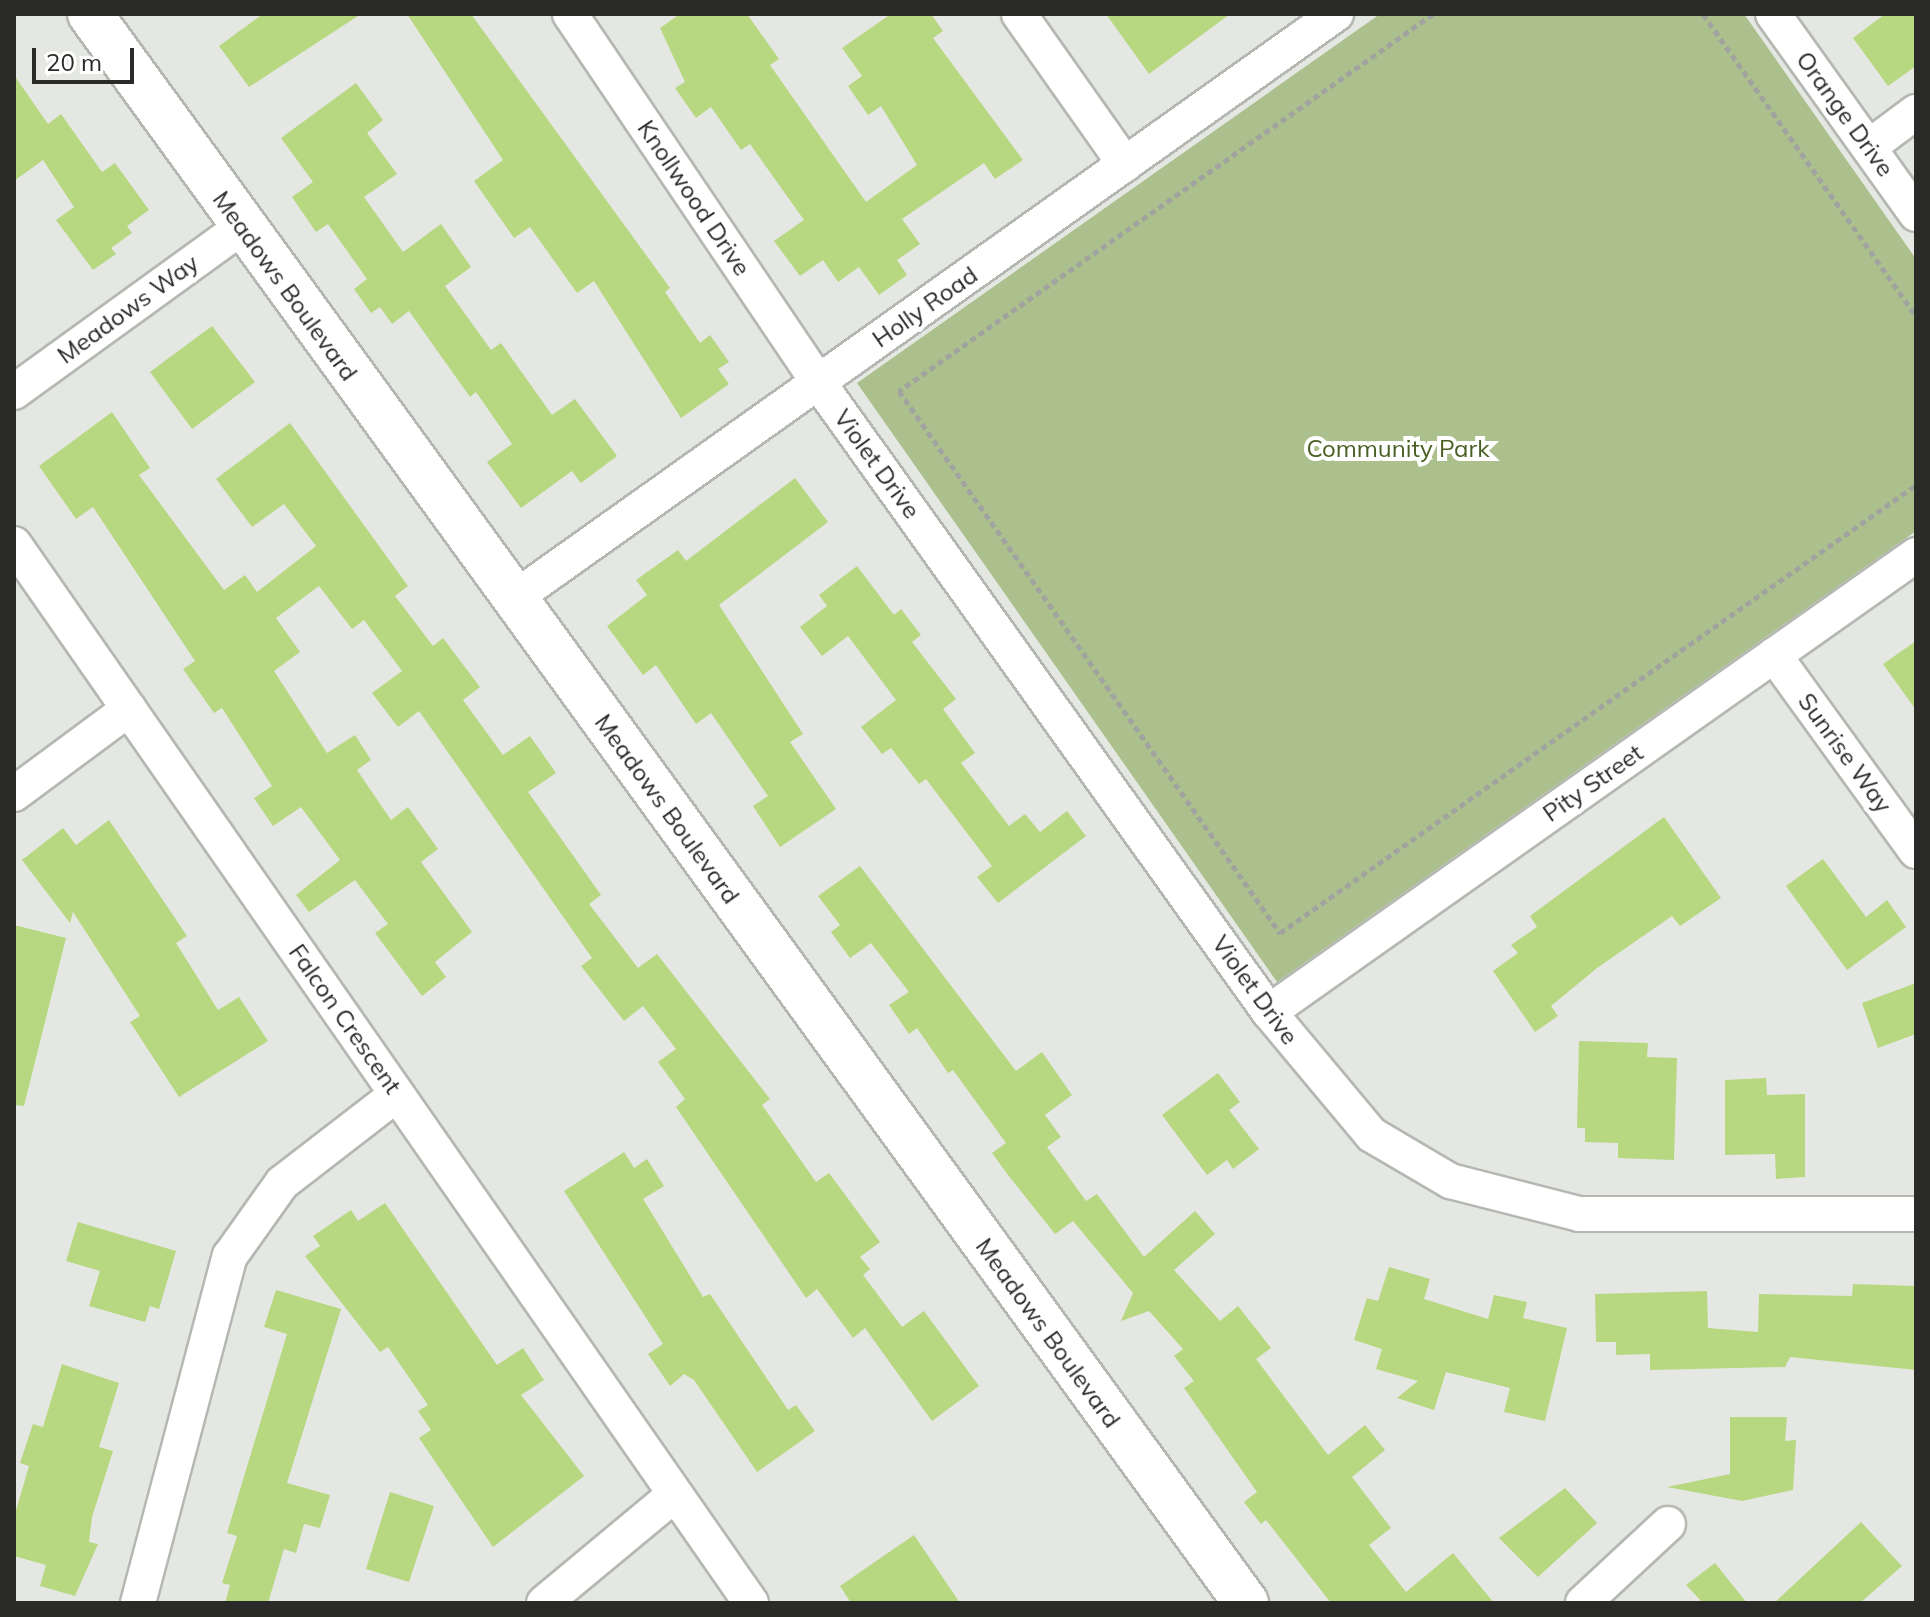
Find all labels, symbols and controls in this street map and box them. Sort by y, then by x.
scale bar [36,32,138,82]
street label: Orange Drive [1790,46,1900,182]
text: 20 m [46,47,102,77]
street label: Knollwood Drive [631,115,757,281]
street label: Meadows Boulevard [207,186,363,386]
street label: Meadows Way [52,248,204,370]
street label: Holly Road [867,260,983,354]
street label: Violet Drive [828,404,926,524]
park label: Community Park [1306,435,1490,463]
street label: Sunrise Way [1792,688,1898,818]
street label: Meadows Boulevard [589,709,745,909]
street label: Pity Street [1538,738,1648,828]
street label: Violet Drive [1206,930,1304,1050]
street label: Falcon Crescent [283,939,407,1099]
street label: Meadows Boulevard [970,1233,1126,1433]

